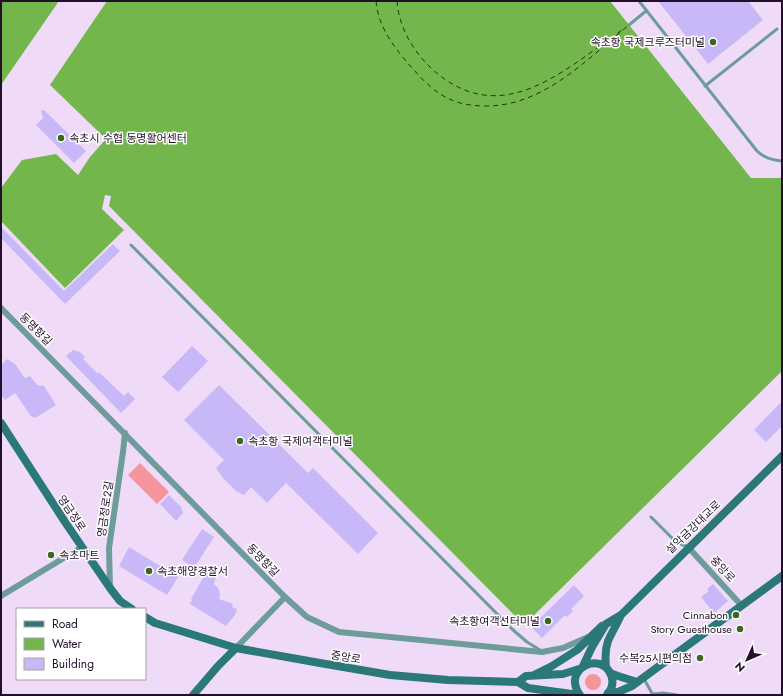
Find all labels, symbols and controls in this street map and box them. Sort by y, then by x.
place label: 속초항 국제크루즈터미널 [590,34,705,50]
marker: 속초항 국제크루즈터미널 [708,37,718,47]
place label: 속초시 수협 동명활어센터 [69,130,187,146]
marker: 속초시 수협 동명활어센터 [56,133,66,143]
street label: 동명항길 [16,309,56,349]
place label: 속초항 국제여객터미널 [248,433,353,449]
marker: 속초항 국제여객터미널 [235,436,245,446]
street label: 영금정로2길 [93,480,117,538]
street label: 영금정로 [54,492,90,534]
street label: 설악금강대교로 [662,497,724,557]
street label: 동명항길 [243,540,283,580]
place label: 속초마트 [59,547,99,563]
marker: 속초마트 [46,550,56,560]
street label: 중앙로 [707,552,739,586]
place label: 속초해양경찰서 [157,563,228,579]
marker: 속초해양경찰서 [144,566,154,576]
place label: Cinnabon [683,607,728,623]
legend [16,608,146,680]
marker: Cinnabon [731,610,741,620]
place label: 속초항여객선터미널 [449,613,540,629]
text: Road [52,615,78,633]
marker: 속초항여객선터미널 [543,616,553,626]
place label: Story Guesthouse [650,621,732,637]
marker: Story Guesthouse [735,624,745,634]
text: Water [52,635,83,653]
north arrow [727,640,767,680]
street label: 중앙로 [330,647,362,667]
place label: 수복25시편의점 [619,650,692,666]
marker: 수복25시편의점 [695,653,705,663]
text: Building [52,655,94,673]
text: N [731,658,749,676]

